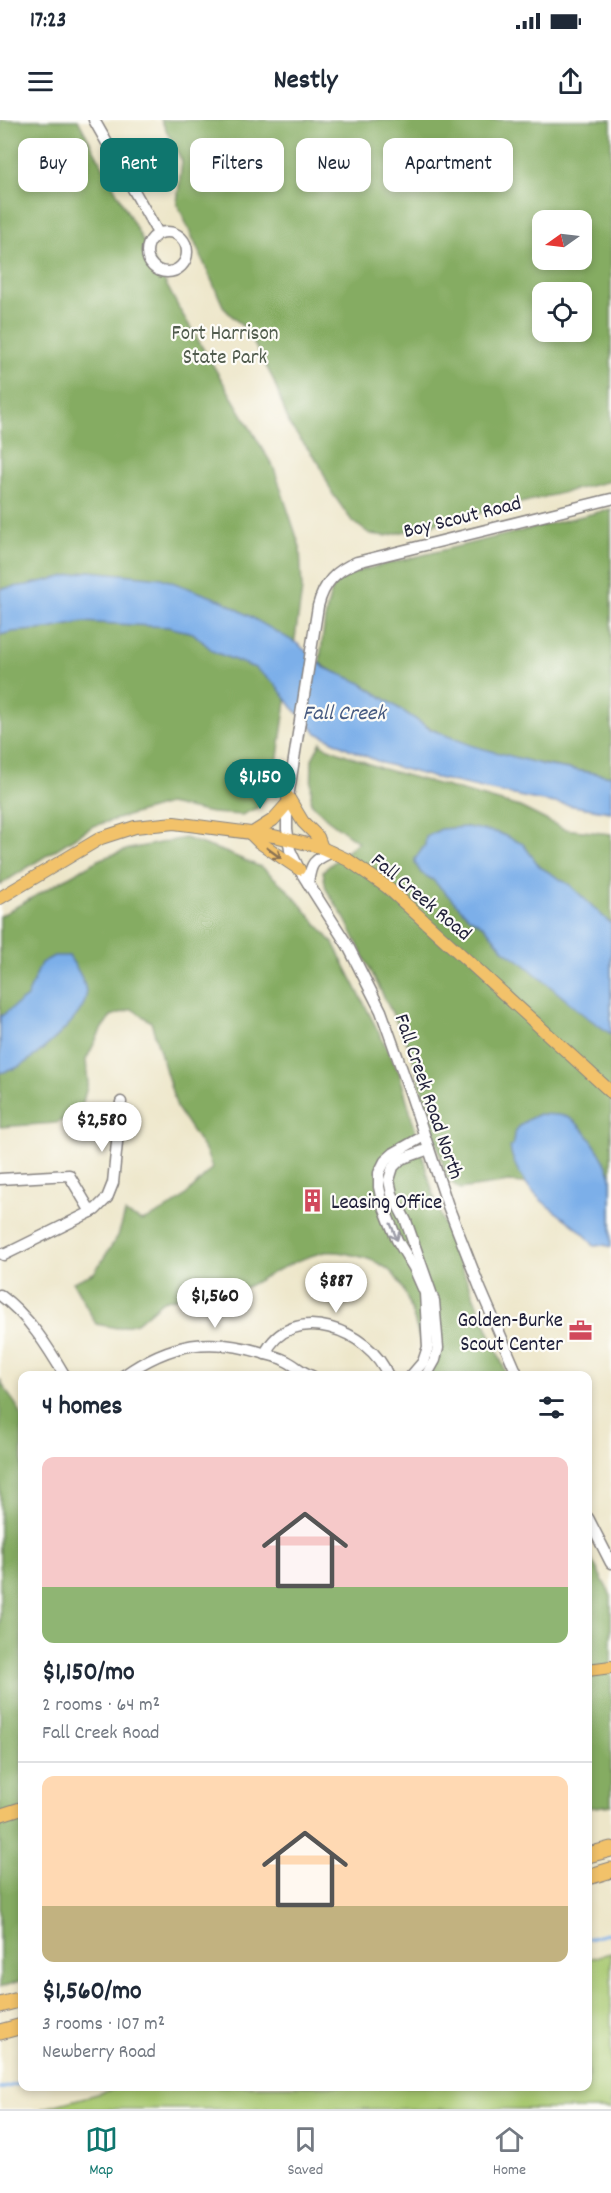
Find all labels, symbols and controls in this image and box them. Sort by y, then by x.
text: 17:23 [30,6,66,37]
text: Nestly [274,62,337,101]
icon: menu [24,65,57,98]
icon: share [554,65,587,98]
chip: Buy [18,138,88,192]
chip: Rent [100,138,178,192]
chip: Filters [190,138,284,192]
chip: New [296,138,371,192]
chip: Apartment [383,138,513,192]
north arrow [532,210,592,270]
map controls [532,210,592,342]
button: locate [532,282,592,342]
park label: Fort Harrison State Park [172,320,278,374]
street label: Boy Scout Road [401,490,525,548]
water label: Fall Creek [302,699,387,730]
pin: $1,150 [211,759,309,810]
text: $1,150 [239,764,281,792]
one-way arrow [265,847,281,859]
street label: Fall Creek Road [363,847,477,949]
street label: Fall Creek Road North [385,1010,470,1184]
pin: $2,580 [53,1102,151,1153]
text: $2,580 [77,1107,127,1135]
building icon: Leasing Office [300,1188,326,1214]
place label: Leasing Office [331,1189,442,1219]
one-way arrow [389,1222,400,1240]
pin: $887 [300,1263,372,1314]
text: $887 [319,1268,353,1296]
pin: $1,560 [166,1278,264,1329]
text: $1,560 [191,1283,239,1311]
place label: Golden-Burke Scout Center [457,1307,563,1361]
office icon: Golden-Burke Scout Center [568,1318,594,1344]
text: 4 homes [42,1389,122,1426]
icon: filters [535,1391,568,1424]
icon: home [251,1496,359,1604]
text: $1,150/mo [42,1655,135,1692]
text: 2 rooms · 64 m² [42,1692,160,1720]
text: Fall Creek Road [42,1720,159,1748]
icon: home [251,1815,359,1923]
text: $1,560/mo [42,1974,142,2011]
text: 3 rooms · 107 m² [42,2011,165,2039]
text: Newberry Road [42,2039,156,2067]
tab: Map [85,2123,118,2182]
tab: Saved [287,2123,323,2182]
tab: Home [493,2123,526,2182]

